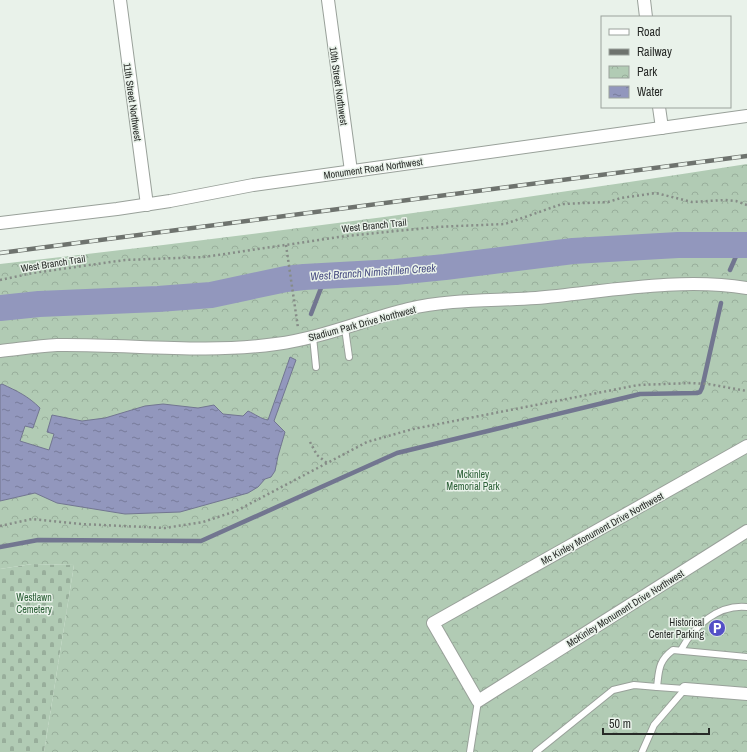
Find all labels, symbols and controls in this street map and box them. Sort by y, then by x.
legend [601,16,731,108]
text: Road [637,24,661,40]
text: Railway [637,44,672,60]
street label: 10th Street Northwest [327,46,351,127]
street label: 11th Street Northwest [121,62,145,143]
text: Park [637,64,657,80]
text: Water [637,84,664,100]
street label: Monument Road Northwest [323,155,424,182]
street label: West Branch Trail [341,216,407,235]
street label: West Branch Trail [20,252,86,275]
water label: West Branch Nimishillen Creek [310,261,437,283]
street label: Stadium Park Drive Northwest [307,303,418,344]
park label: Mckinley Memorial Park [446,468,501,493]
street label: Mc Kinley Monument Drive Northwest [539,489,666,568]
street label: McKinley Monument Drive Northwest [564,567,687,650]
park label: Westlawn Cemetery [16,591,53,616]
place label: Historical Center Parking [649,616,704,641]
parking icon: Historical Center Parking [707,618,727,638]
scale bar [603,710,709,736]
text: 50 m [609,716,631,732]

